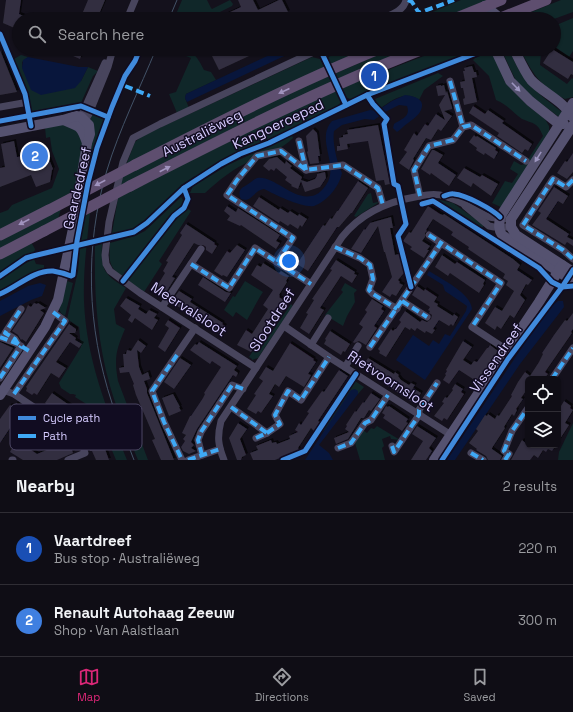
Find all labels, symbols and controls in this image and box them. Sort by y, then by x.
search box [12,12,561,56]
icon: search [26,23,48,45]
text: Search here [58,25,144,44]
pin: 1 [361,61,387,91]
one-way arrow [511,82,521,92]
one-way arrow [277,88,289,94]
street label: Kangoeroepad [229,95,327,153]
street label: Australiëweg [159,105,245,161]
pin: 2 [22,141,48,171]
street label: Gaardedreef [59,145,95,231]
one-way arrow [535,151,542,163]
one-way arrow [159,165,171,172]
one-way arrow [95,180,106,186]
one-way arrow [19,219,30,225]
your location [279,251,299,271]
street label: Meervalsloot [148,278,230,340]
street label: Slootdreef [245,285,299,355]
street label: Vissendreef [466,320,526,396]
street label: Rietvoornsloot [344,346,438,416]
map controls [525,376,561,448]
button: locate [525,376,561,412]
legend [10,404,142,450]
text: Cycle path [43,411,100,425]
button: layers [525,412,561,448]
text: Path [43,429,67,443]
text: Nearby [16,475,75,497]
text: 2 results [503,478,557,495]
text: Vaartdreef [54,531,132,550]
text: 1 [26,540,32,557]
text: 220 m [518,540,557,557]
text: Bus stop · Australiëweg [54,550,200,567]
text: Renault Autohaag Zeeuw [54,603,235,622]
text: 2 [25,612,33,629]
text: 300 m [518,612,557,629]
text: Shop · Van Aalstlaan [54,622,179,639]
tab: Map [77,666,100,704]
tab: Directions [255,666,309,704]
tab: Saved [464,666,496,704]

